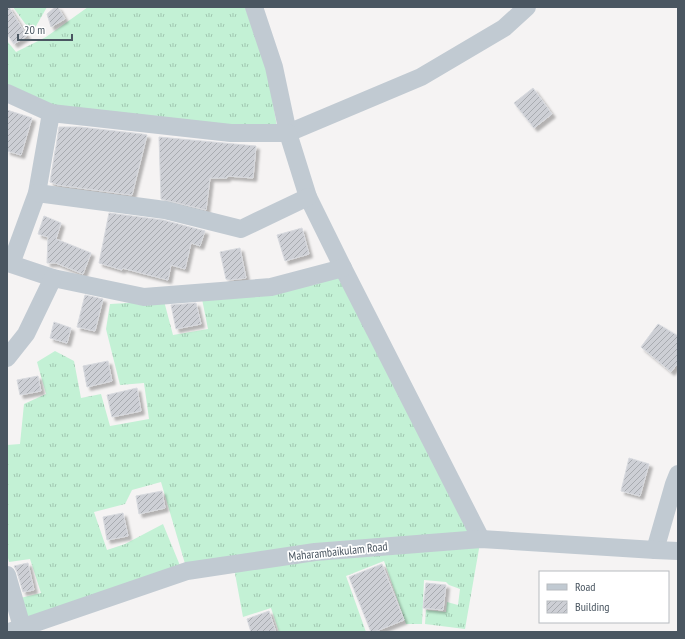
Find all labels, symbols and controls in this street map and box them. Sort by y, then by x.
scale bar [18,16,72,42]
text: 20 m [24,22,45,37]
street label: Maharambaikulam Road [288,538,388,564]
legend [539,571,669,623]
text: Road [575,579,595,594]
text: Building [575,599,610,614]

